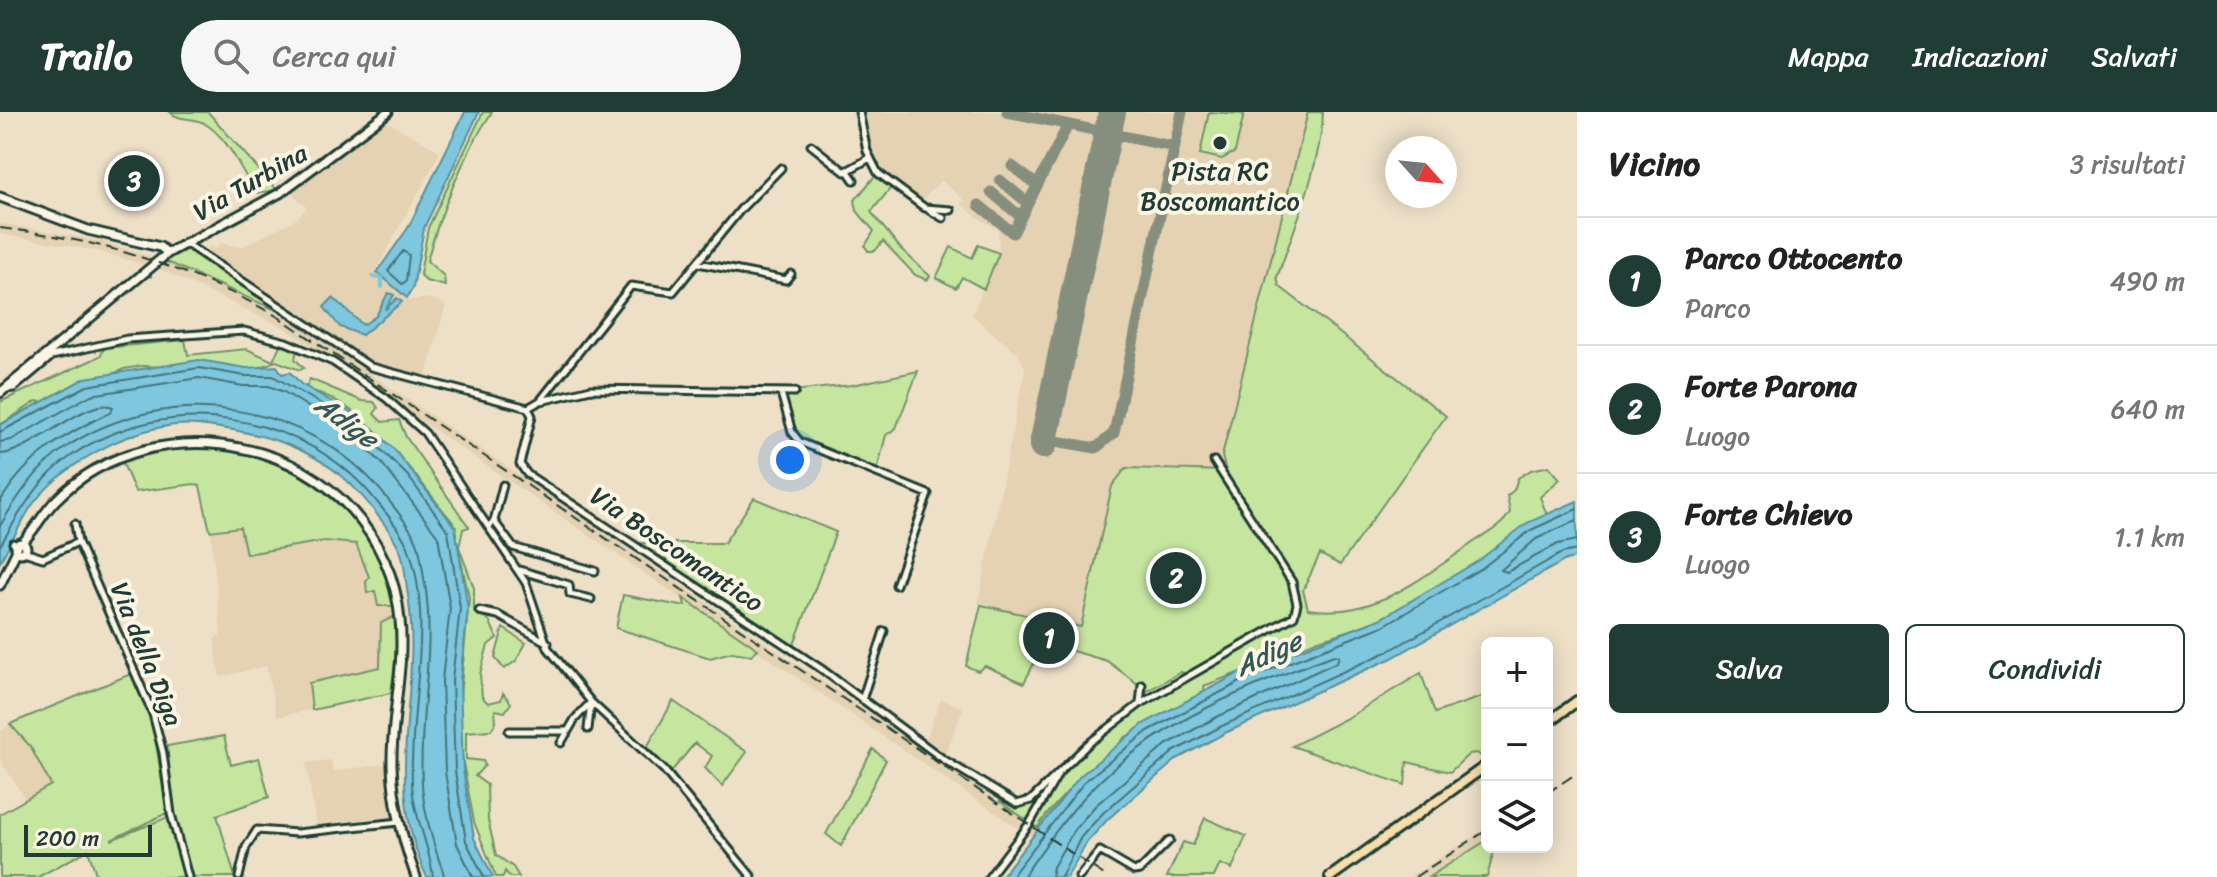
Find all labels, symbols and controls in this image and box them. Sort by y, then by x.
search box [181,20,741,92]
text: Trailo [40,23,133,90]
text: Cerca qui [273,29,396,83]
text: Mappa [1788,32,1869,81]
text: Indicazioni [1913,32,2047,81]
text: Salvati [2091,32,2177,81]
icon: search [209,34,253,78]
street label: Via Turbina [184,130,317,234]
marker: Pista RC Boscomantico [1211,134,1229,152]
text: Vicino [1609,134,1700,194]
north arrow [1385,136,1457,208]
text: 3 risultati [2070,141,2185,187]
place label: Pista RC Boscomantico [1140,148,1300,224]
pin: 3 [108,151,160,211]
text: Parco Ottocento [1685,231,1903,285]
text: 1 [1629,258,1641,304]
text: 490 m [2110,258,2185,304]
text: Parco [1685,285,1751,331]
text: Forte Parona [1685,359,1857,413]
water label: Adige [303,381,391,463]
text: 2 [1627,386,1643,432]
text: 640 m [2111,386,2185,432]
text: Luogo [1685,413,1750,459]
your location [770,440,810,480]
street label: Via Boscomantico [580,473,774,625]
text: Forte Chievo [1685,487,1853,541]
text: 3 [1628,514,1642,560]
text: 1.1 km [2114,514,2185,560]
text: Luogo [1685,541,1750,587]
pin: 2 [1150,548,1202,608]
street label: Via della Diga [97,575,197,733]
pin: 1 [1023,608,1075,668]
water label: Adige [1226,615,1312,691]
button: Salva [1609,624,1889,713]
button: Condividi [1905,624,2185,713]
map controls [1481,637,1553,853]
button: + [1481,637,1553,709]
button: − [1481,709,1553,781]
button: layers [1481,781,1553,853]
text: 200 m [36,819,99,858]
scale bar [24,821,152,857]

